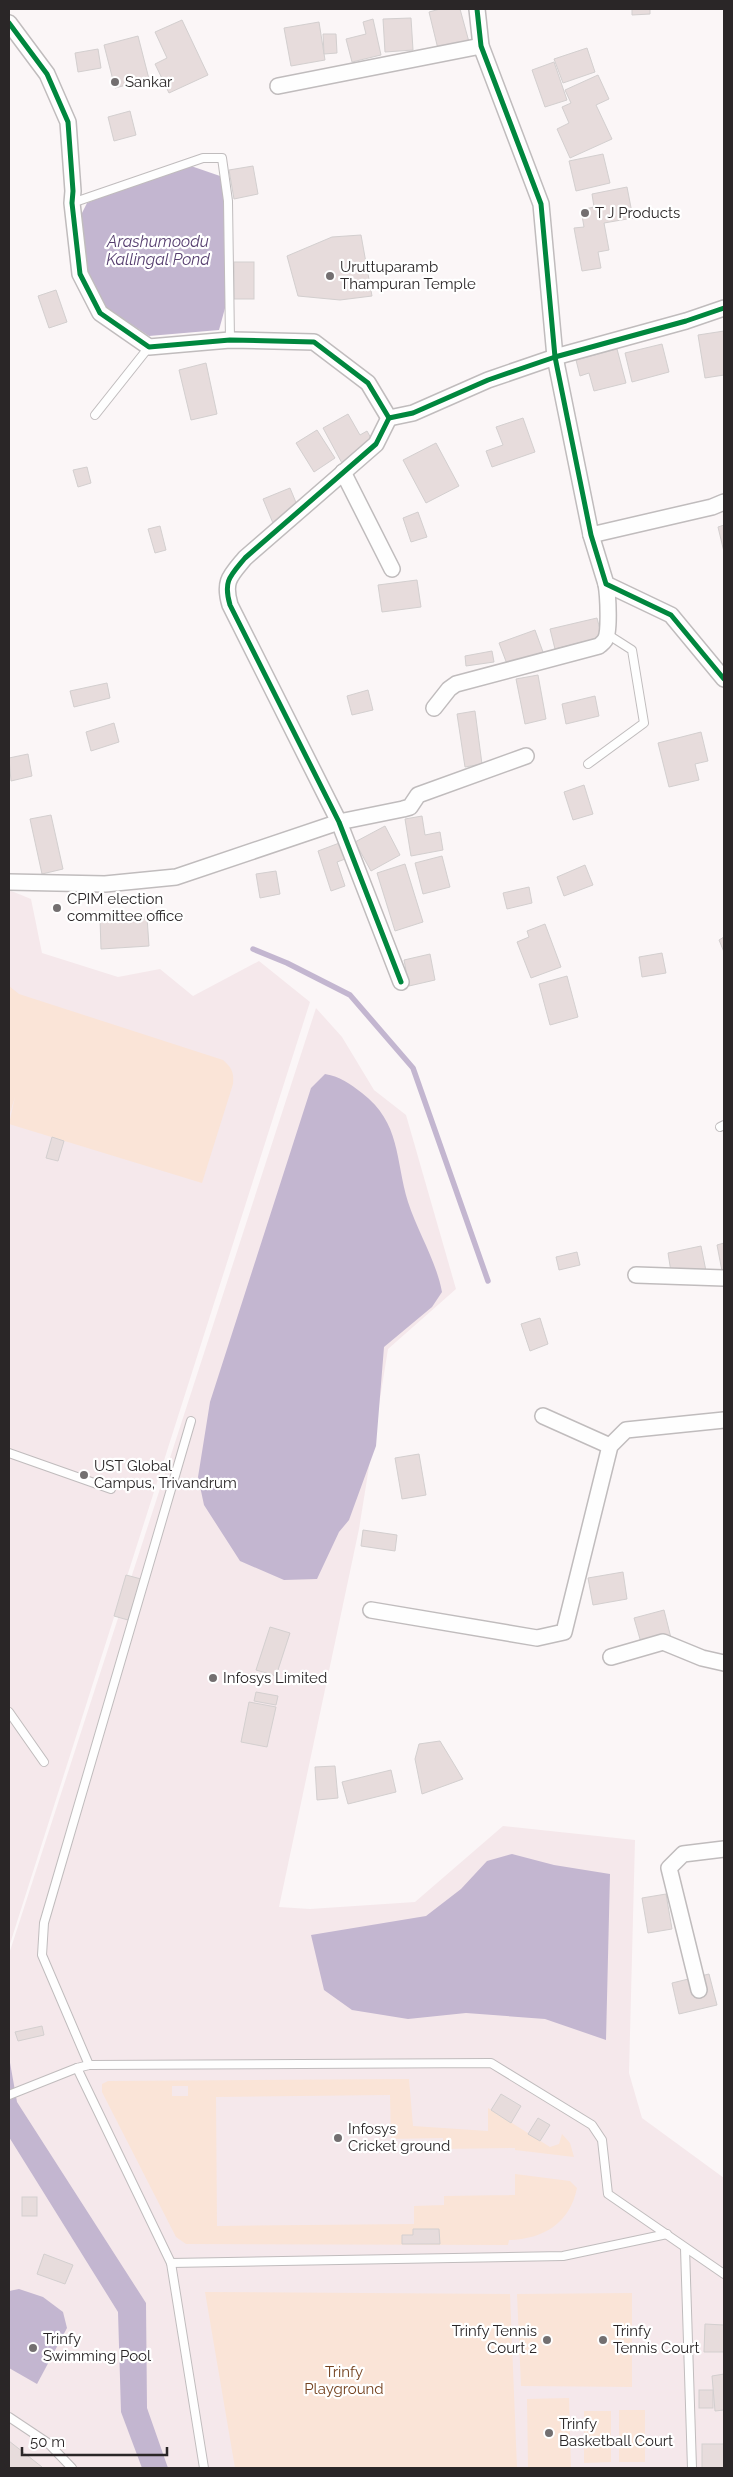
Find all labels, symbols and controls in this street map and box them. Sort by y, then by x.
place label: Sankar [125,73,173,91]
marker: Sankar [109,76,121,88]
place label: T J Products [595,204,680,222]
marker: T J Products [579,207,591,219]
water label: Arashumoodu Kallingal Pond [106,232,210,269]
place label: Uruttuparamb Thampuran Temple [340,258,476,293]
marker: Uruttuparamb Thampuran Temple [324,270,336,282]
place label: CPIM election committee office [67,890,183,925]
marker: CPIM election committee office [51,902,63,914]
place label: UST Global Campus, Trivandrum [94,1457,237,1492]
marker: UST Global Campus, Trivandrum [78,1469,90,1481]
place label: Infosys Limited [223,1669,327,1687]
marker: Infosys Limited [207,1672,219,1684]
place label: Infosys Cricket ground [348,2120,450,2155]
marker: Infosys Cricket ground [332,2132,344,2144]
place label: Trinfy Tennis Court 2 [452,2322,537,2357]
place label: Trinfy Tennis Court [613,2322,700,2357]
place label: Trinfy Swimming Pool [43,2330,152,2365]
marker: Trinfy Tennis Court 2 [541,2334,553,2346]
marker: Trinfy Tennis Court [597,2334,609,2346]
marker: Trinfy Swimming Pool [27,2342,39,2354]
park label: Trinfy Playground [304,2363,384,2398]
place label: Trinfy Basketball Court [559,2415,673,2450]
scale bar [22,2424,168,2456]
marker: Trinfy Basketball Court [543,2427,555,2439]
text: 50 m [30,2433,65,2451]

